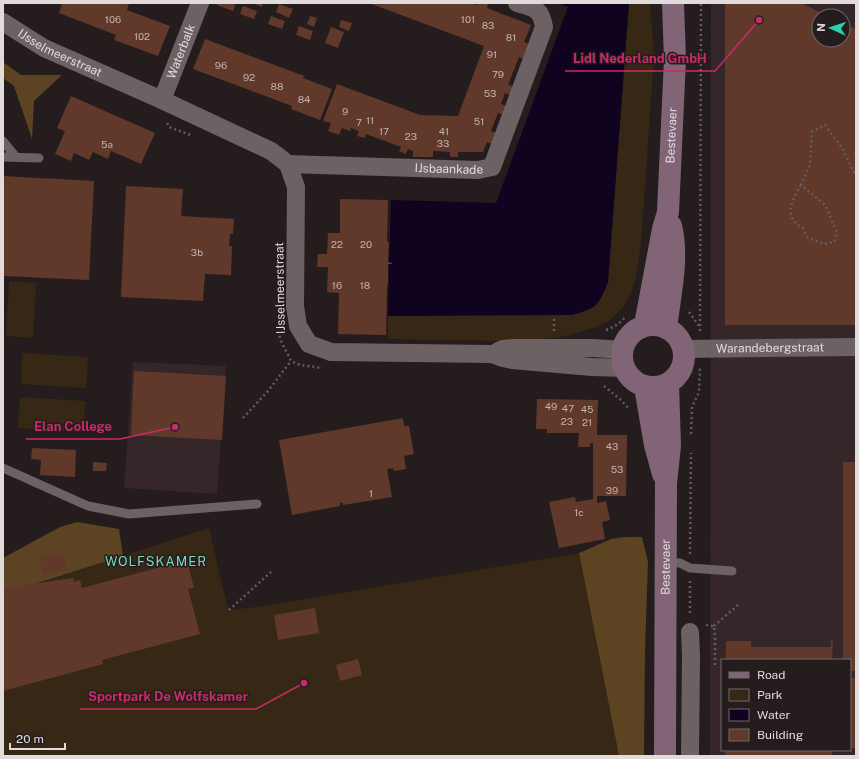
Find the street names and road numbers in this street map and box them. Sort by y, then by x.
street label: Waterbalk [164,22,198,81]
street label: IJsselmeerstraat [15,26,104,80]
street label: Bestevaer [663,107,680,164]
street label: IJsbaankade [414,161,485,177]
street label: IJsselmeerstraat [272,242,288,334]
street label: Warandebergstraat [716,340,824,356]
street label: Bestevaer [659,539,673,595]

